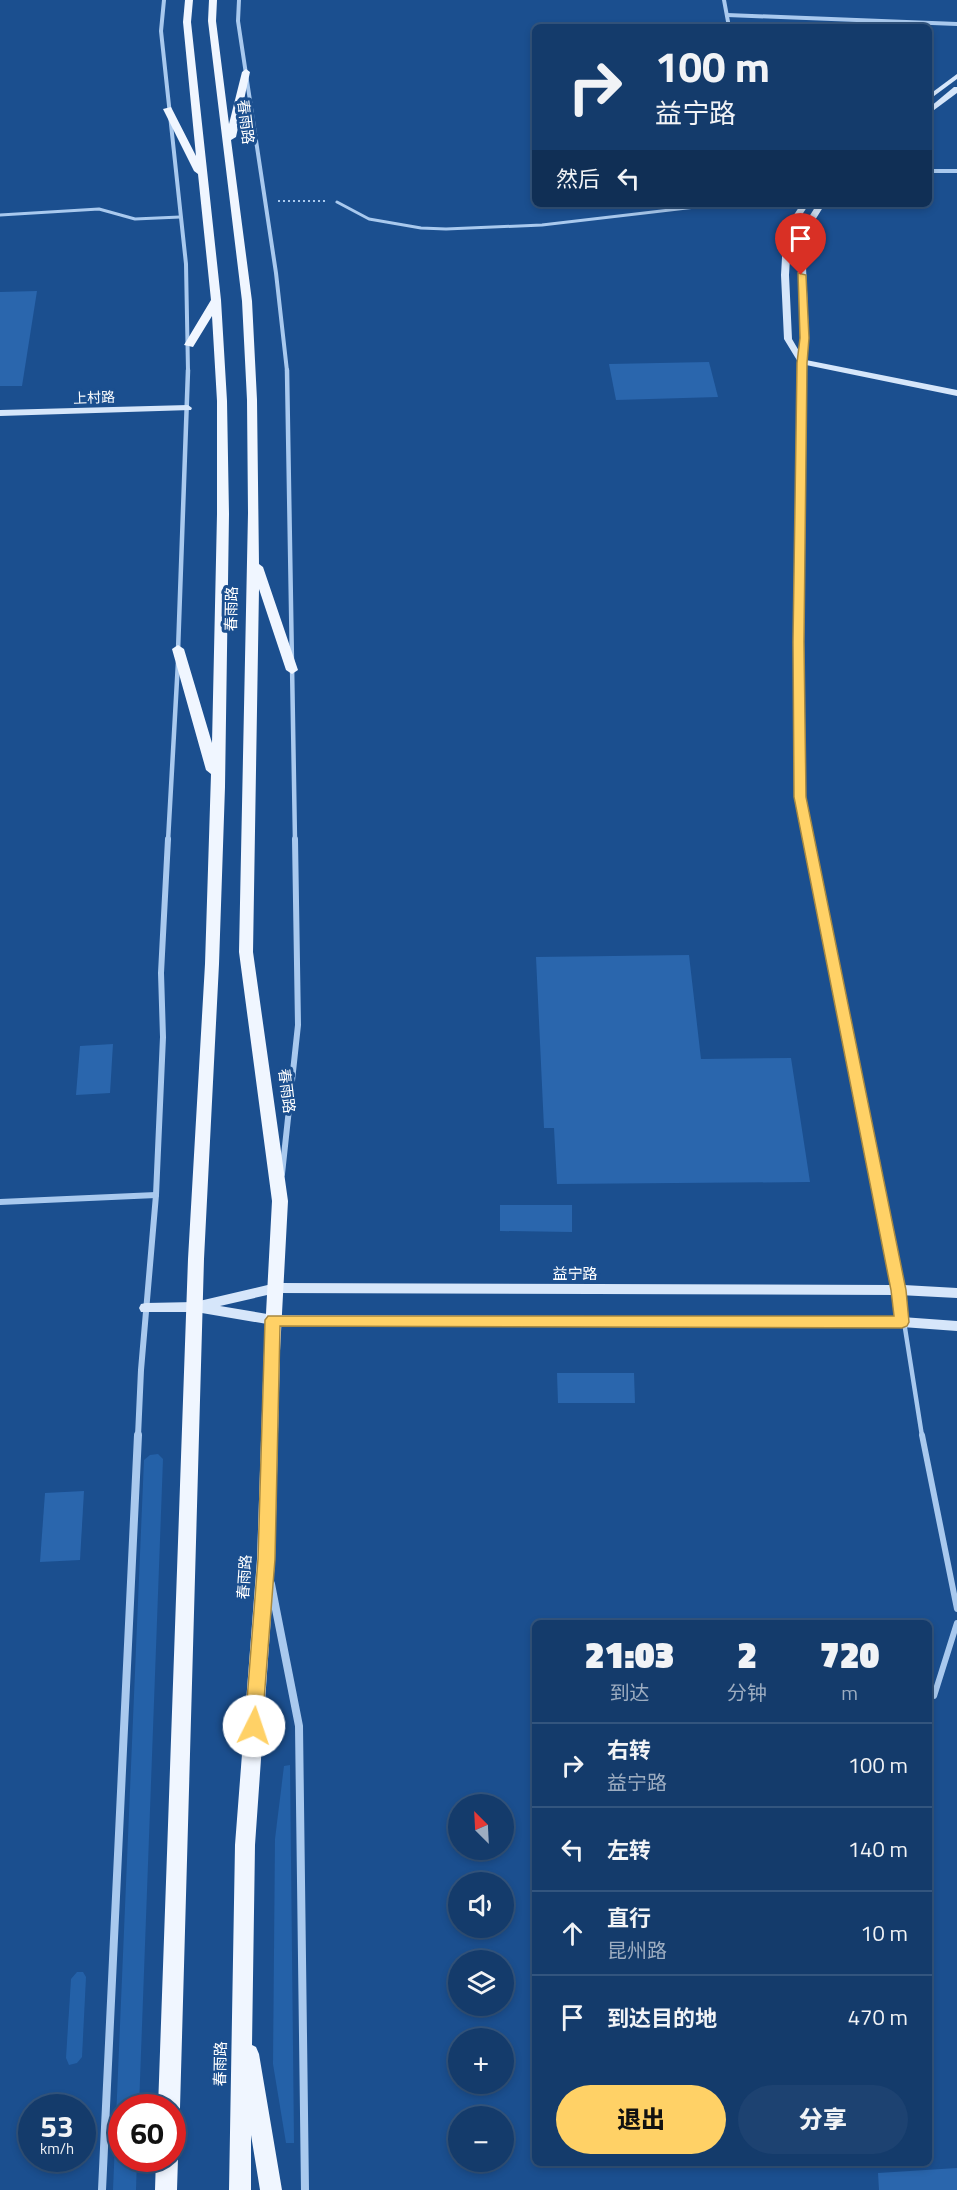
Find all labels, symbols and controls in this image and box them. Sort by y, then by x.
text: 100 m [655,34,770,98]
icon: right [556,48,634,126]
text: 益宁路 [655,92,736,133]
street label: 春雨路 [232,98,260,146]
text: 然后 [556,162,600,196]
icon: left [612,162,645,195]
pin [775,213,826,275]
icon: arrive [784,222,817,255]
street label: 上村路 [73,386,115,408]
street label: 春雨路 [219,586,243,632]
street label: 春雨路 [273,1067,301,1115]
street label: 益宁路 [552,1262,598,1285]
street label: 春雨路 [231,1554,257,1600]
text: 21:03 [585,1627,674,1682]
text: 2 [737,1627,757,1682]
text: 720 [820,1627,879,1682]
text: 到达 [610,1677,650,1708]
text: 分钟 [727,1677,767,1708]
text: m [841,1677,858,1708]
position arrow [222,1694,286,1758]
text: 右转 [607,1733,651,1767]
text: 100 m [848,1748,908,1782]
icon: right [556,1749,589,1782]
text: 益宁路 [607,1767,667,1798]
north arrow [448,1794,514,1860]
map controls [448,1794,514,2172]
text: 140 m [848,1832,908,1866]
icon: left [556,1833,589,1866]
text: 左转 [607,1833,651,1867]
button: sound [448,1872,514,1938]
text: 直行 [607,1901,651,1935]
text: 10 m [860,1916,908,1950]
icon: ahead [556,1917,589,1950]
text: 昆州路 [607,1935,667,1966]
button: layers [448,1950,514,2016]
text: 470 m [848,2000,908,2034]
icon: arrive [556,2001,589,2034]
text: 到达目的地 [607,2001,717,2035]
button: + [448,2028,514,2094]
street label: 春雨路 [208,2041,232,2087]
button: 退出 [556,2085,726,2154]
button: 分享 [738,2085,908,2154]
speed limit sign: 60 [108,2094,186,2172]
text: 53 [40,2103,74,2149]
button: − [448,2106,514,2172]
text: km/h [40,2137,74,2160]

